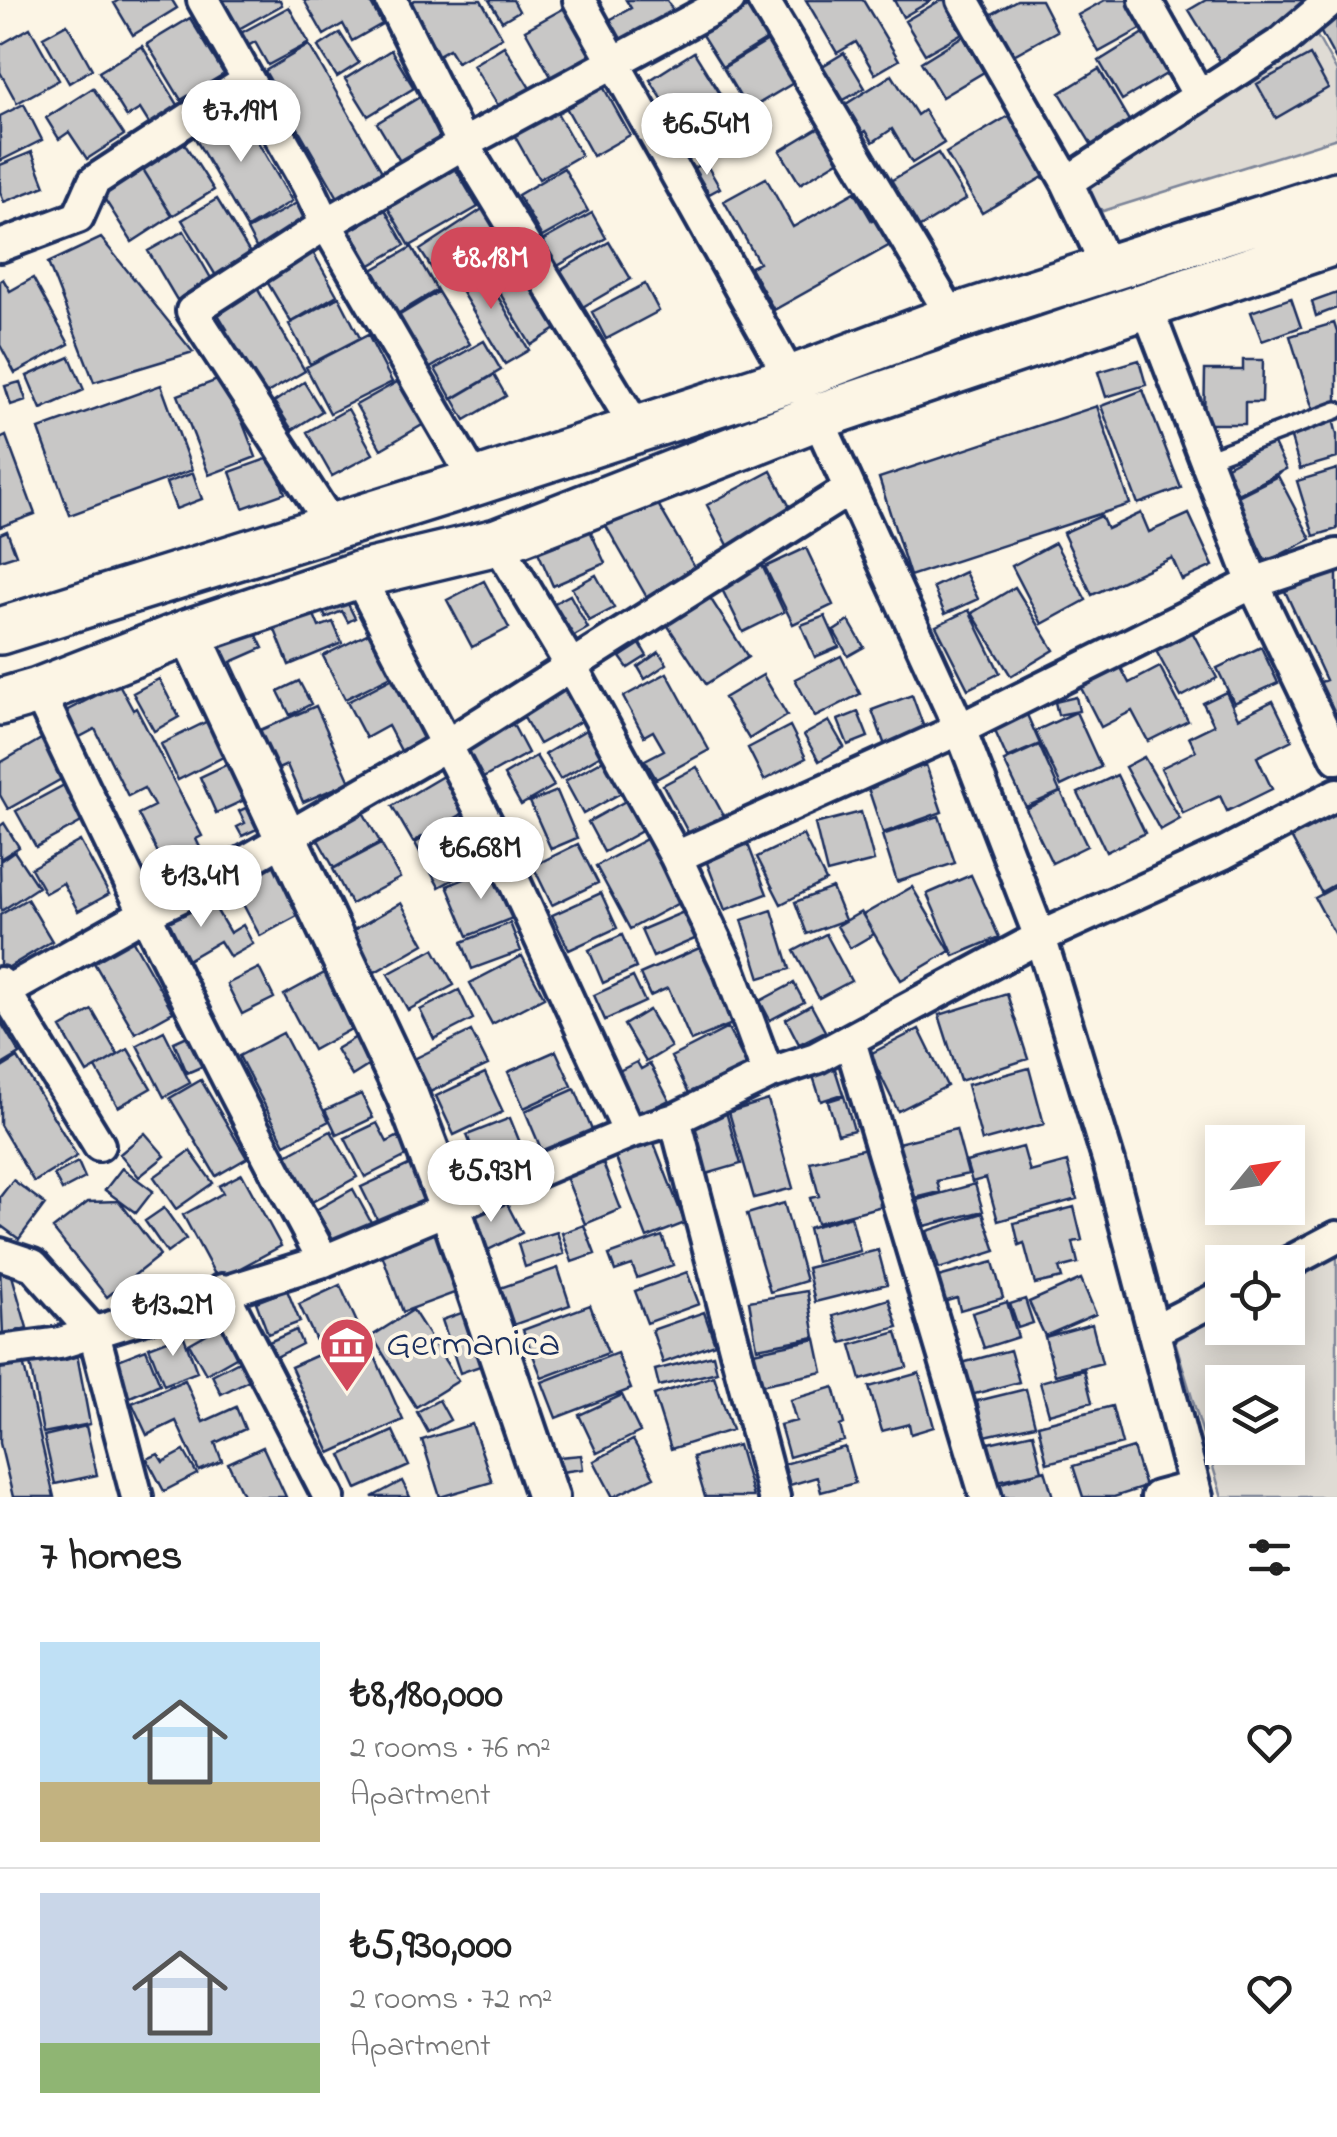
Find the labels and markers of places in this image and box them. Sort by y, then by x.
pin: ₺7.19M [160,80,322,165]
pin: ₺6.54M [626,93,788,178]
pin: ₺8.18M [410,227,572,312]
pin: ₺6.68M [400,817,562,902]
pin: ₺13.4M [120,845,282,930]
pin: ₺5.93M [410,1140,572,1225]
pin: ₺13.2M [92,1274,254,1359]
museum icon: Germanica [317,1315,377,1394]
place label: Germanica [386,1316,560,1375]

